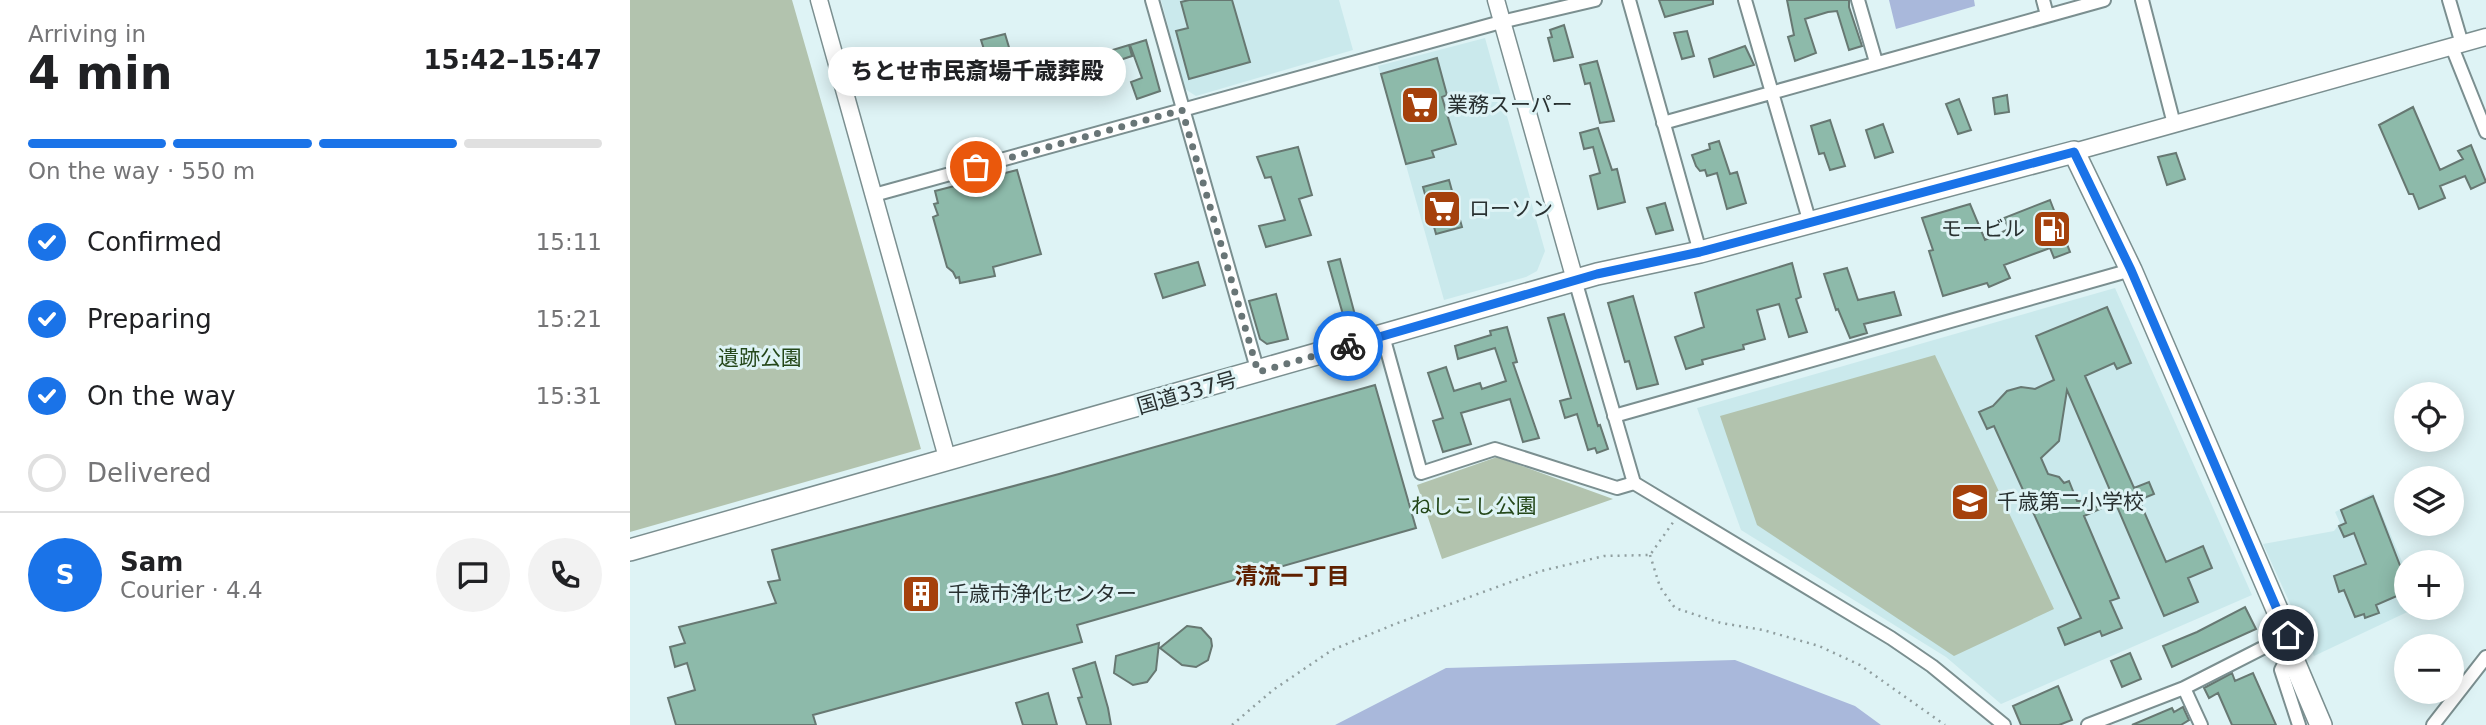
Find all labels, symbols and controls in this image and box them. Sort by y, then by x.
text: Arriving in [28,21,146,47]
text: 15:42–15:47 [423,45,602,75]
text: 4 min [28,46,172,100]
callout: ちとせ市民斎場千歳葬殿 [827,48,1125,97]
text: ちとせ市民斎場千歳葬殿 [851,58,1104,84]
supermarket icon: 業務スーパー [1399,84,1441,126]
place label: 業務スーパー [1447,93,1573,117]
pin [946,137,1006,197]
icon: bag [957,148,995,186]
text: On the way · 550 m [28,158,255,184]
supermarket icon: ローソン [1421,188,1463,230]
place label: ローソン [1469,197,1553,221]
fuel station icon: モービル [2031,208,2073,250]
place label: モービル [1941,217,2025,241]
icon: check [28,223,66,261]
text: Confirmed [87,227,222,257]
text: 15:11 [536,229,602,255]
icon: check [28,300,66,338]
text: Preparing [87,304,212,334]
text: 15:21 [536,306,602,332]
courier [1313,311,1383,381]
icon: bike [1329,327,1367,365]
park label: 遺跡公園 [718,346,802,370]
street label: 国道337号 [1134,367,1240,419]
icon: check [28,377,66,415]
text: On the way [87,381,236,411]
map controls [2394,382,2464,704]
button: locate [2394,382,2464,452]
text: 15:31 [536,383,602,409]
text: Delivered [87,458,211,488]
button: layers [2394,466,2464,536]
school or university icon: 千歳第二小学校 [1949,481,1991,523]
place label: 千歳第二小学校 [1997,490,2144,514]
park label: ねしこし公園 [1411,494,1537,518]
button: chat [436,538,510,612]
button: phone [528,538,602,612]
text: Sam [120,547,183,577]
button: + [2394,550,2464,620]
text: S [56,560,74,590]
district label: 清流一丁目 [1235,563,1350,589]
building icon: 千歳市浄化センター [900,573,942,615]
text: Courier · 4.4 [120,577,263,603]
place label: 千歳市浄化センター [948,582,1137,606]
pin [2258,605,2318,665]
icon: home [2269,616,2307,654]
button: − [2394,634,2464,704]

